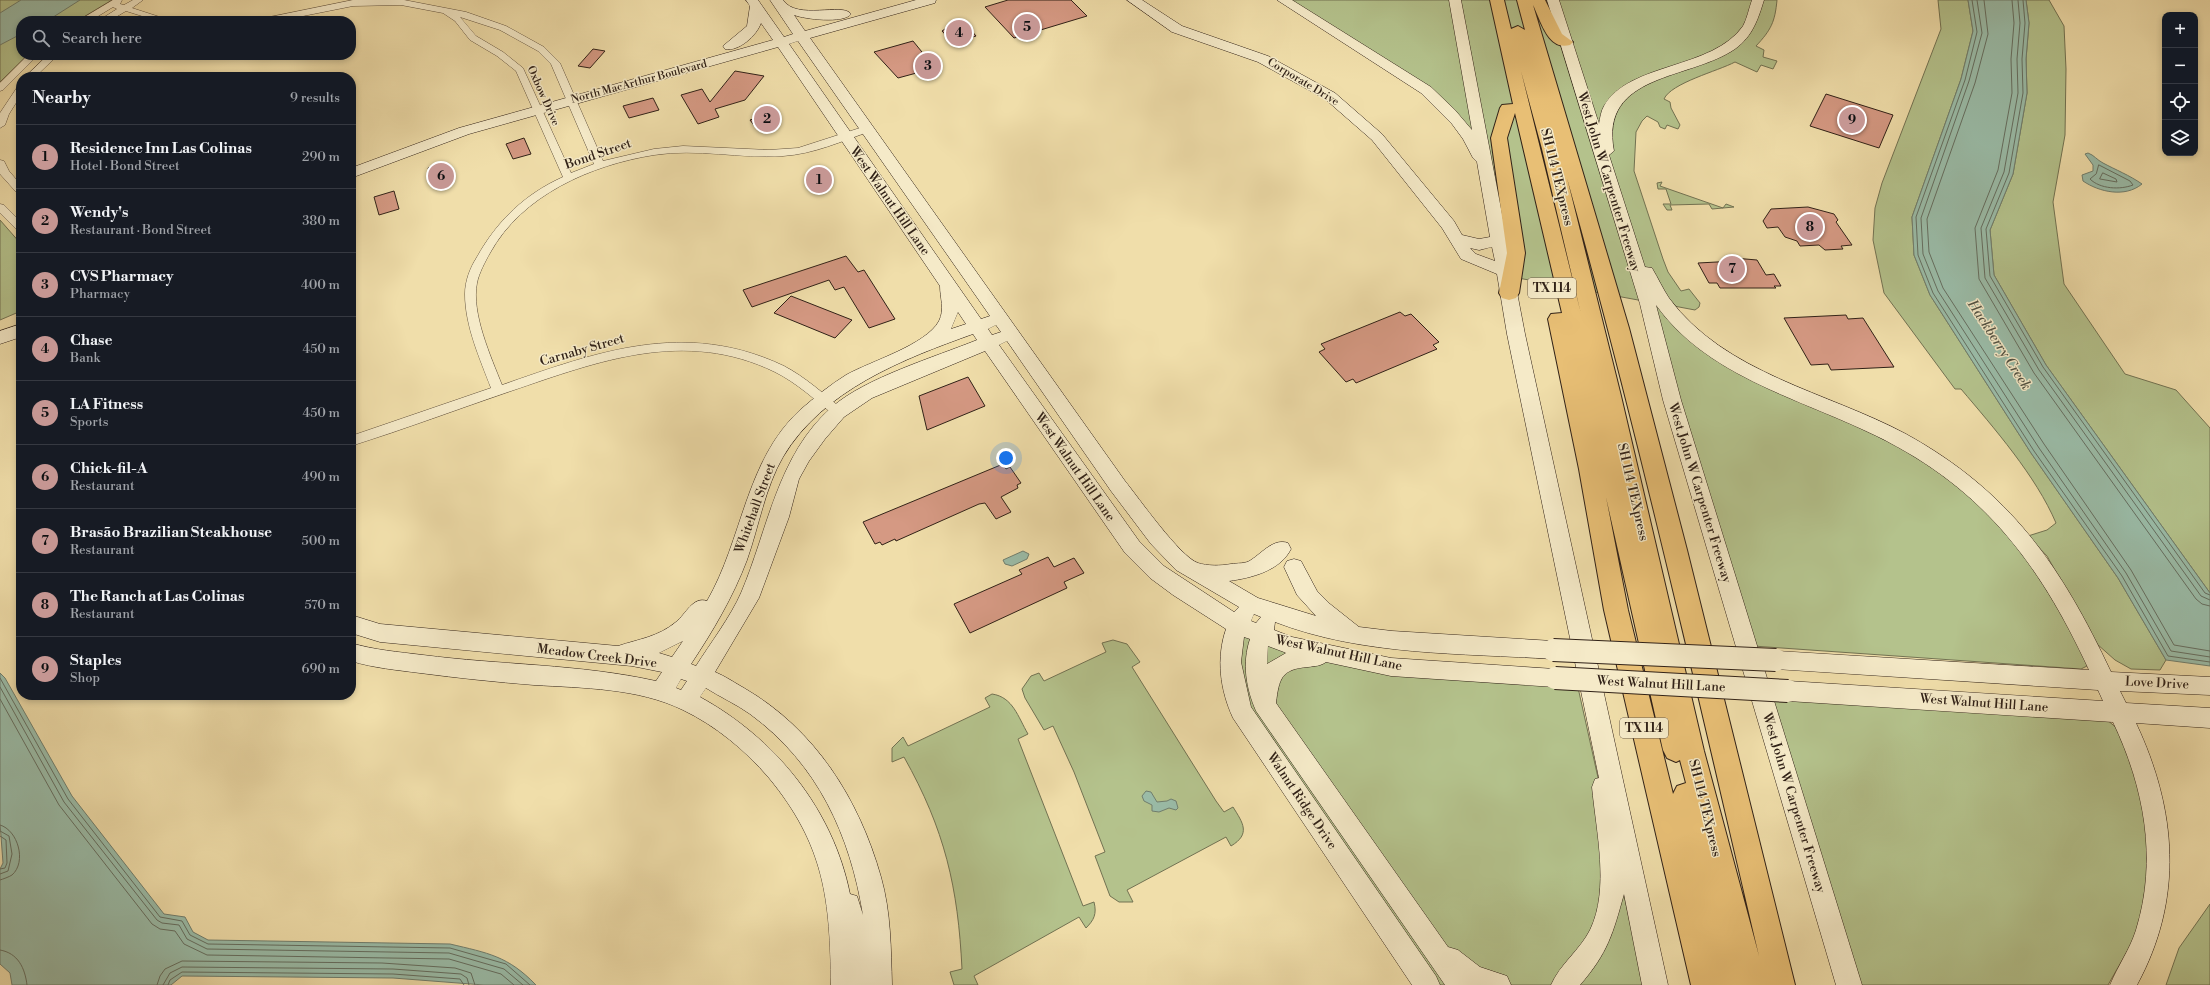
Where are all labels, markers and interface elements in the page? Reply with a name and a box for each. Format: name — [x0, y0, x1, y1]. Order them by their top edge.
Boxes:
pin: 5 — [1014, 12, 1040, 42]
map controls — [2162, 12, 2198, 156]
button: + — [2162, 12, 2198, 48]
search box — [16, 16, 356, 60]
pin: 4 — [946, 18, 972, 48]
icon: search — [30, 27, 52, 49]
text: Search here — [62, 29, 142, 48]
button: − — [2162, 48, 2198, 84]
pin: 3 — [915, 51, 941, 81]
street label: Corporate Drive — [1265, 55, 1342, 109]
street label: North MacArthur Boulevard — [569, 57, 709, 107]
street label: Oxbow Drive — [524, 64, 563, 129]
button: locate — [2162, 84, 2198, 120]
text: Nearby — [32, 87, 91, 109]
street label: West John W Carpenter Freeway — [1574, 89, 1644, 275]
text: 9 results — [290, 90, 340, 106]
pin: 2 — [754, 104, 780, 134]
pin: 9 — [1839, 105, 1865, 135]
button: layers — [2162, 120, 2198, 156]
street label: SH 114 TEXpress — [1537, 127, 1577, 228]
street label: Bond Street — [562, 135, 634, 173]
text: Residence Inn Las Colinas — [70, 139, 252, 158]
street label: West Walnut Hill Lane — [846, 143, 934, 259]
text: 1 — [42, 149, 48, 165]
text: 290 m — [302, 149, 340, 165]
text: Hotel · Bond Street — [70, 158, 180, 174]
pin: 6 — [428, 161, 454, 191]
pin: 1 — [806, 165, 832, 195]
text: Wendy's — [70, 203, 128, 222]
pin: 8 — [1797, 212, 1823, 242]
text: 2 — [41, 213, 49, 229]
text: 380 m — [302, 213, 340, 229]
text: Restaurant · Bond Street — [70, 222, 212, 238]
pin: 7 — [1719, 254, 1745, 284]
text: CVS Pharmacy — [70, 267, 174, 286]
text: 3 — [41, 277, 49, 293]
text: 400 m — [301, 277, 340, 293]
road number: TX 114 — [1528, 278, 1576, 298]
text: Pharmacy — [70, 286, 130, 302]
water label: Hackberry Creek — [1963, 296, 2035, 394]
street label: Carnaby Street — [538, 330, 627, 370]
text: Chase — [70, 331, 113, 350]
text: 4 — [41, 341, 49, 357]
text: 450 m — [302, 341, 340, 357]
text: Bank — [70, 350, 100, 366]
text: LA Fitness — [70, 395, 143, 414]
street label: West John W Carpenter Freeway — [1665, 400, 1735, 586]
text: 5 — [41, 405, 49, 421]
text: 450 m — [302, 405, 340, 421]
street label: West Walnut Hill Lane — [1031, 409, 1119, 525]
text: Sports — [70, 414, 109, 430]
street label: SH 114 TEXpress — [1614, 441, 1652, 543]
your location — [996, 448, 1016, 468]
text: Chick-fil-A — [70, 459, 148, 478]
street label: Whitehall Street — [731, 460, 779, 556]
text: 6 — [41, 469, 49, 485]
text: 490 m — [302, 469, 340, 485]
text: Restaurant — [70, 478, 135, 494]
text: Brasão Brazilian Steakhouse — [70, 523, 272, 542]
text: 7 — [41, 533, 49, 549]
text: 500 m — [302, 533, 340, 549]
text: Restaurant — [70, 542, 135, 558]
text: The Ranch at Las Colinas — [70, 587, 244, 606]
text: 8 — [41, 597, 49, 613]
text: 570 m — [304, 597, 340, 613]
text: Restaurant — [70, 606, 135, 622]
street label: West Walnut Hill Lane — [1273, 632, 1404, 674]
street label: Meadow Creek Drive — [536, 641, 658, 671]
text: Staples — [70, 651, 122, 670]
text: 9 — [41, 661, 49, 677]
text: 690 m — [302, 661, 340, 677]
text: Shop — [70, 670, 100, 686]
street label: West Walnut Hill Lane — [1595, 673, 1726, 695]
street label: Love Drive — [2124, 673, 2190, 693]
street label: West Walnut Hill Lane — [1918, 690, 2049, 716]
street label: West John W Carpenter Freeway — [1759, 710, 1829, 896]
road number: TX 114 — [1620, 718, 1668, 738]
street label: Walnut Ridge Drive — [1263, 749, 1341, 853]
street label: SH 114 TEXpress — [1685, 758, 1725, 859]

